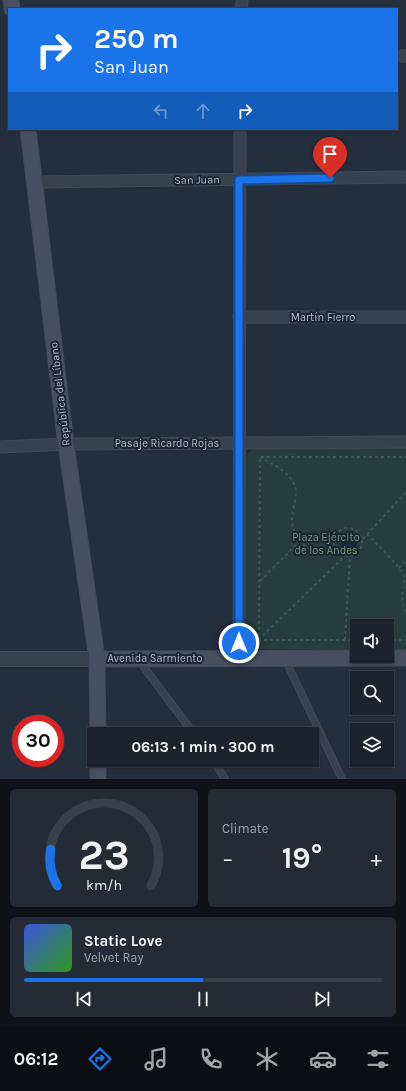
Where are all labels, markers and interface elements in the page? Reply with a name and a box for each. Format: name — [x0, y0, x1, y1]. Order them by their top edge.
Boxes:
text: 250 m — [94, 22, 179, 55]
icon: right — [28, 24, 80, 76]
text: San Juan — [94, 56, 169, 78]
icon: left — [150, 100, 172, 122]
icon: ahead — [192, 100, 214, 122]
icon: right — [234, 100, 256, 122]
pin — [313, 137, 347, 178]
icon: arrive — [319, 143, 341, 165]
street label: San Juan — [174, 173, 220, 187]
street label: Martín Fierro — [291, 311, 355, 324]
street label: República del Líbano — [47, 341, 73, 447]
street label: Pasaje Ricardo Rojas — [115, 437, 220, 450]
park label: Plaza Ejército de los Andes — [292, 531, 360, 557]
map controls — [350, 619, 394, 767]
button: sound — [350, 619, 394, 663]
position arrow — [218, 622, 260, 664]
street label: Avenida Sarmiento — [107, 652, 203, 665]
button: search — [350, 671, 394, 715]
speed limit sign: 30 — [12, 715, 64, 767]
button: layers — [350, 723, 394, 767]
text: 06:13 · 1 min · 300 m — [132, 738, 274, 756]
text: Climate — [222, 821, 268, 836]
text: 23 — [78, 831, 130, 879]
text: 19° — [282, 840, 322, 876]
text: − — [222, 846, 234, 872]
text: + — [370, 846, 382, 872]
text: km/h — [86, 877, 122, 894]
text: Static Love — [84, 932, 162, 950]
text: Velvet Ray — [84, 950, 144, 965]
icon: previous — [73, 988, 95, 1010]
icon: pause — [192, 988, 214, 1010]
icon: next — [311, 988, 333, 1010]
icon: directions — [86, 1045, 114, 1073]
icon: music — [142, 1045, 170, 1073]
icon: phone — [197, 1045, 225, 1073]
icon: climate — [253, 1045, 281, 1073]
icon: car — [309, 1045, 337, 1073]
icon: filters — [364, 1045, 392, 1073]
text: 06:12 — [14, 1048, 58, 1070]

